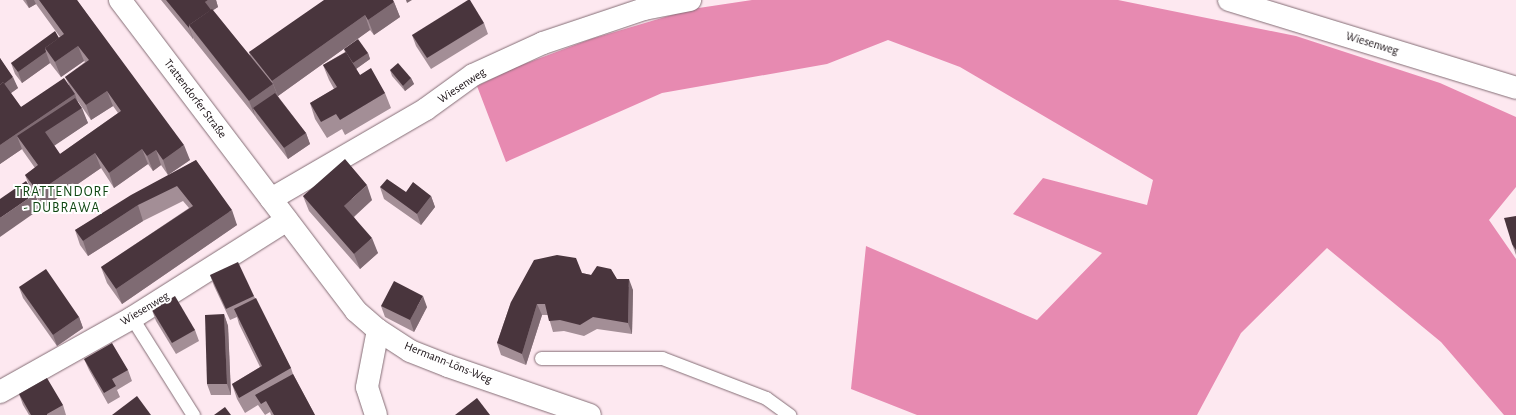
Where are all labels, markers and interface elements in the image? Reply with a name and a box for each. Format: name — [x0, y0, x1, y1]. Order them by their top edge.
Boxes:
street label: Wiesenweg — [1344, 29, 1400, 59]
street label: Trattendorfer Straße — [161, 57, 229, 141]
street label: Wiesenweg — [435, 65, 489, 107]
district label: TRATTENDORF - DUBRAWA — [15, 184, 109, 216]
street label: Wiesenweg — [118, 289, 172, 329]
street label: Hermann-Löns-Weg — [402, 339, 494, 387]

